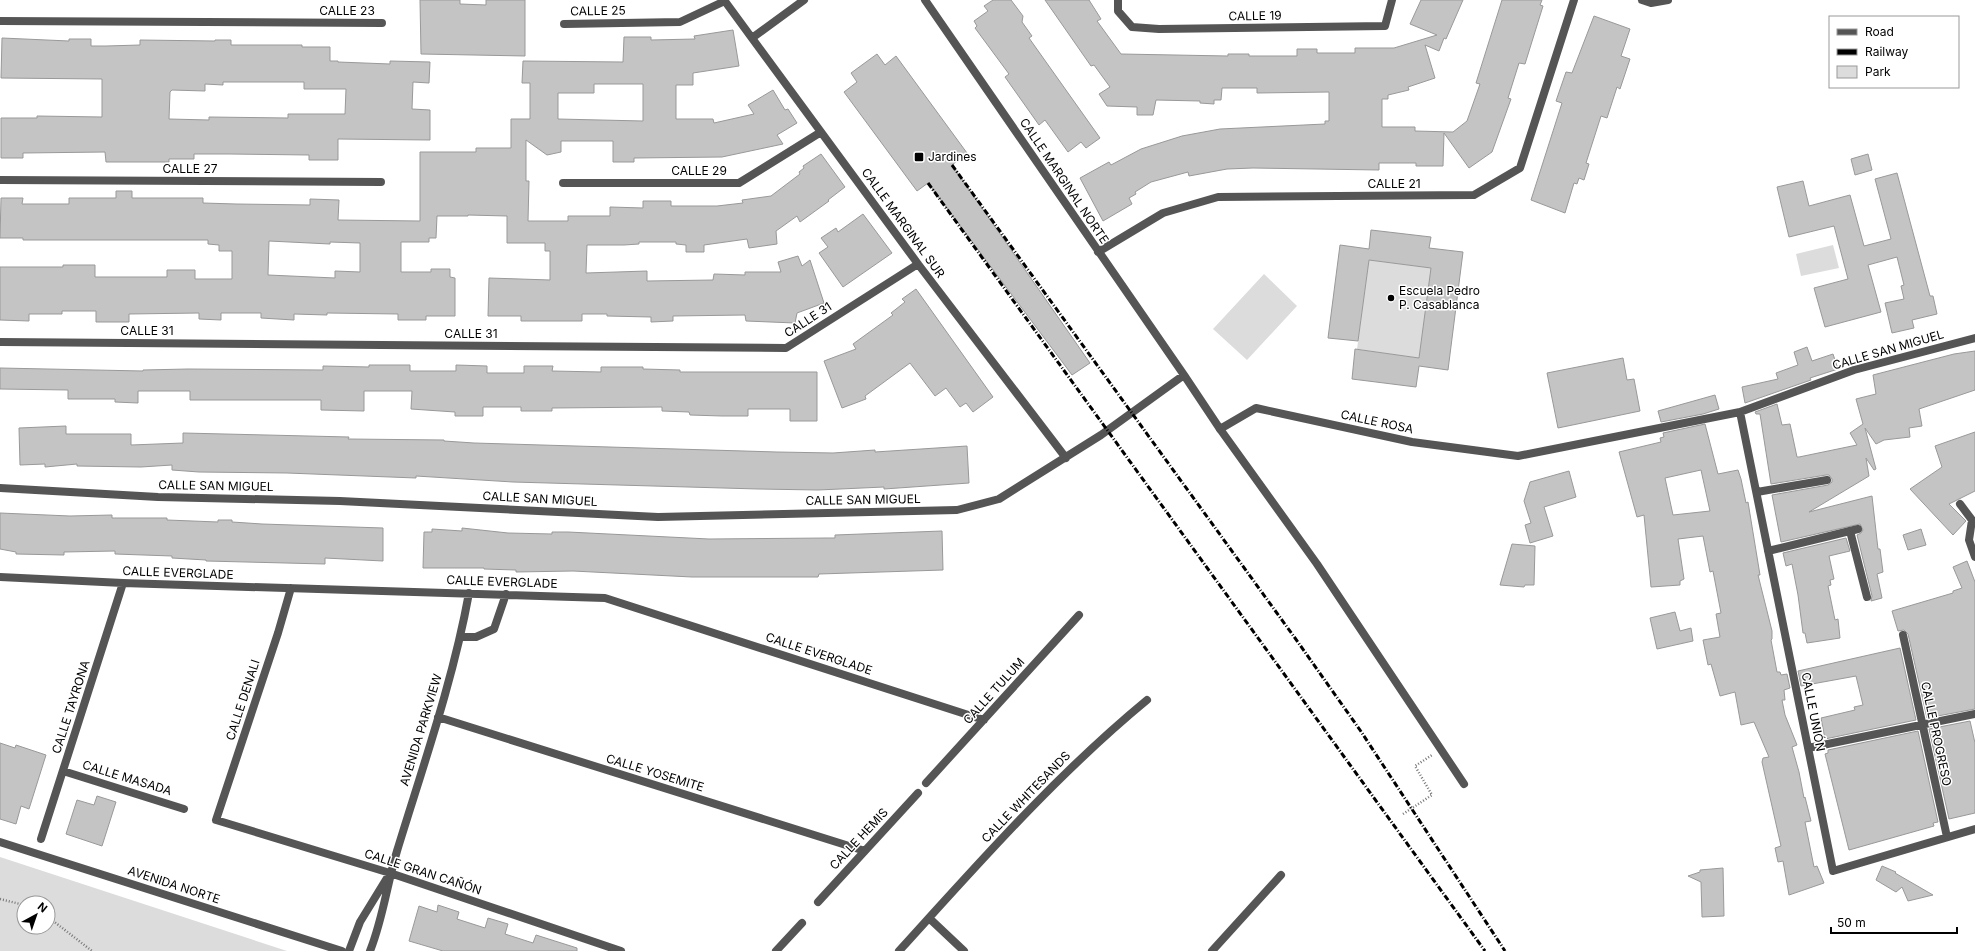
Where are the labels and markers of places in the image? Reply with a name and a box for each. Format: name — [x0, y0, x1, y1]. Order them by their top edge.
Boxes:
place label: Jardines — [928, 149, 977, 164]
marker: Jardines — [913, 151, 925, 163]
place label: Escuela Pedro P. Casablanca — [1399, 283, 1480, 312]
marker: Escuela Pedro P. Casablanca — [1386, 293, 1396, 303]

